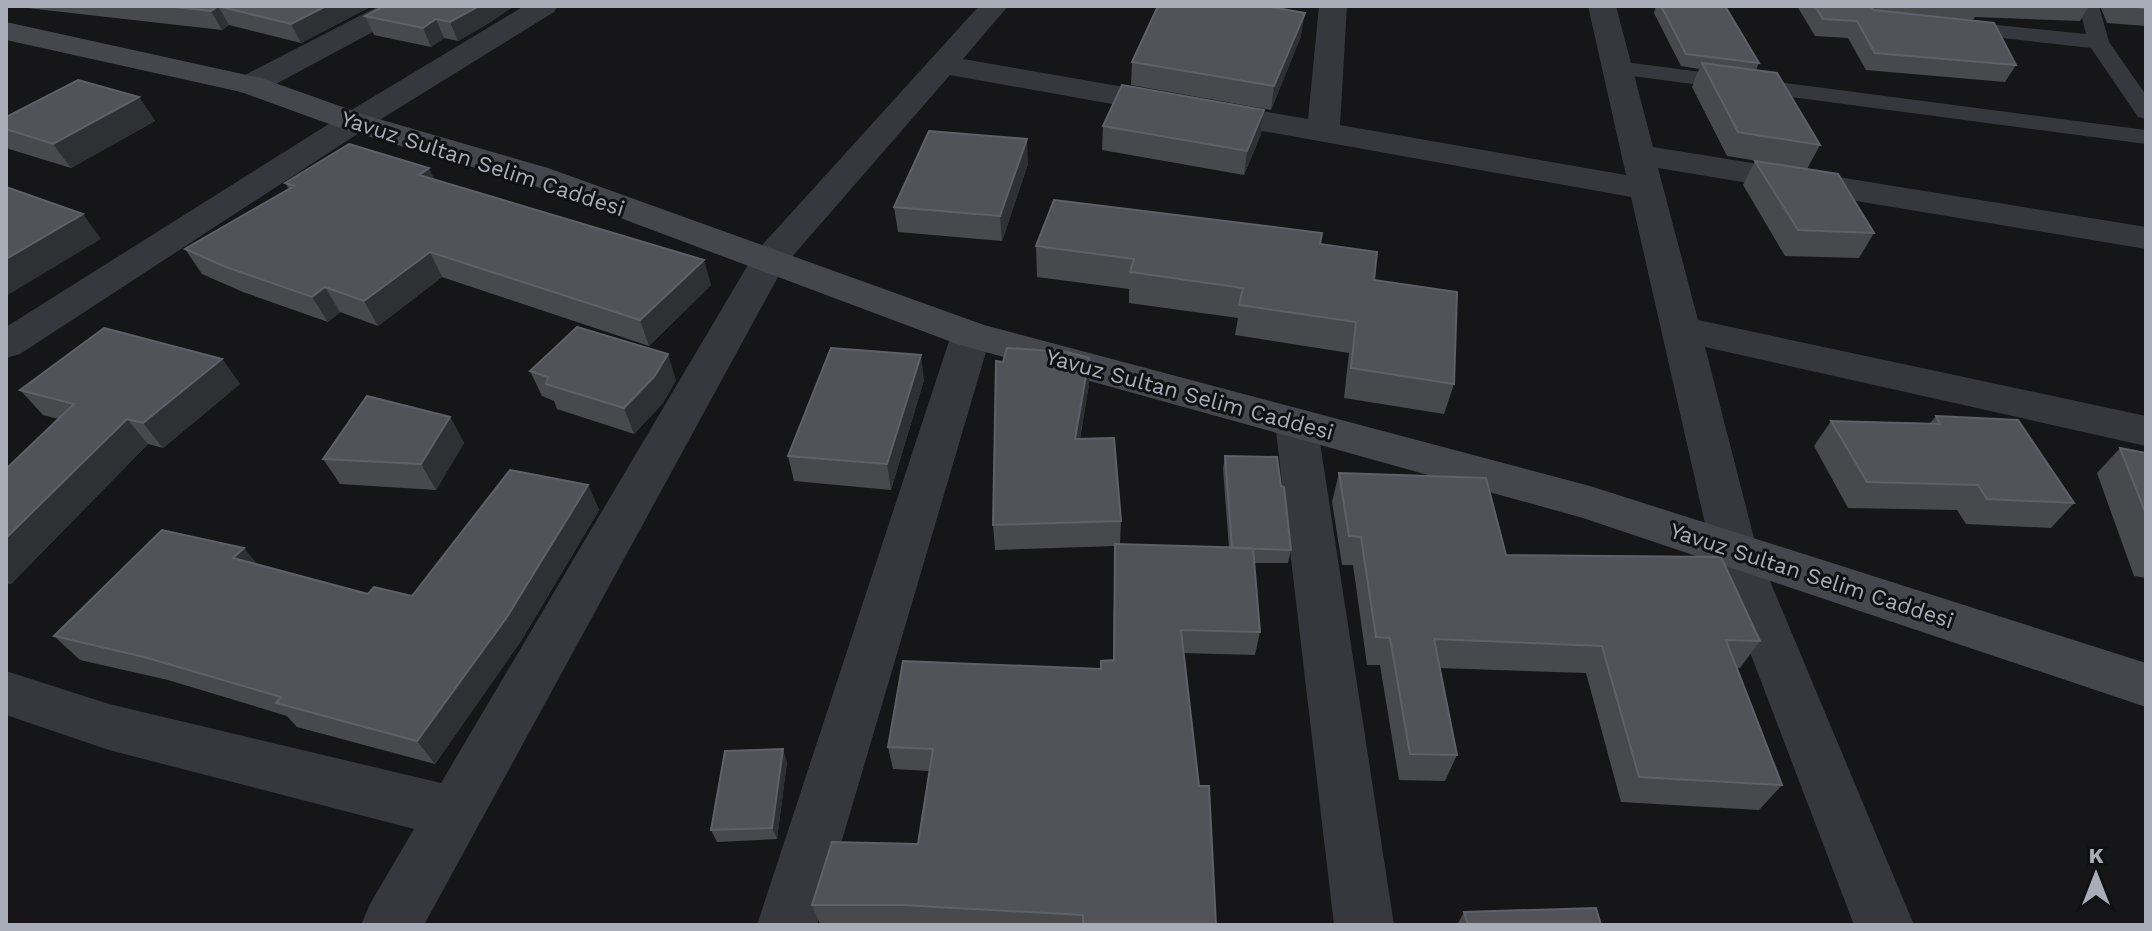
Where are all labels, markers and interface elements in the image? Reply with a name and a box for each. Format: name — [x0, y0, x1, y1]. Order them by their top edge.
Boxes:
street label: Yavuz Sultan Selim Caddesi — [338, 106, 628, 221]
street label: Yavuz Sultan Selim Caddesi — [1043, 344, 1336, 445]
street label: Yavuz Sultan Selim Caddesi — [1667, 518, 1957, 633]
north arrow — [2056, 835, 2136, 915]
text: K — [2088, 843, 2104, 868]

